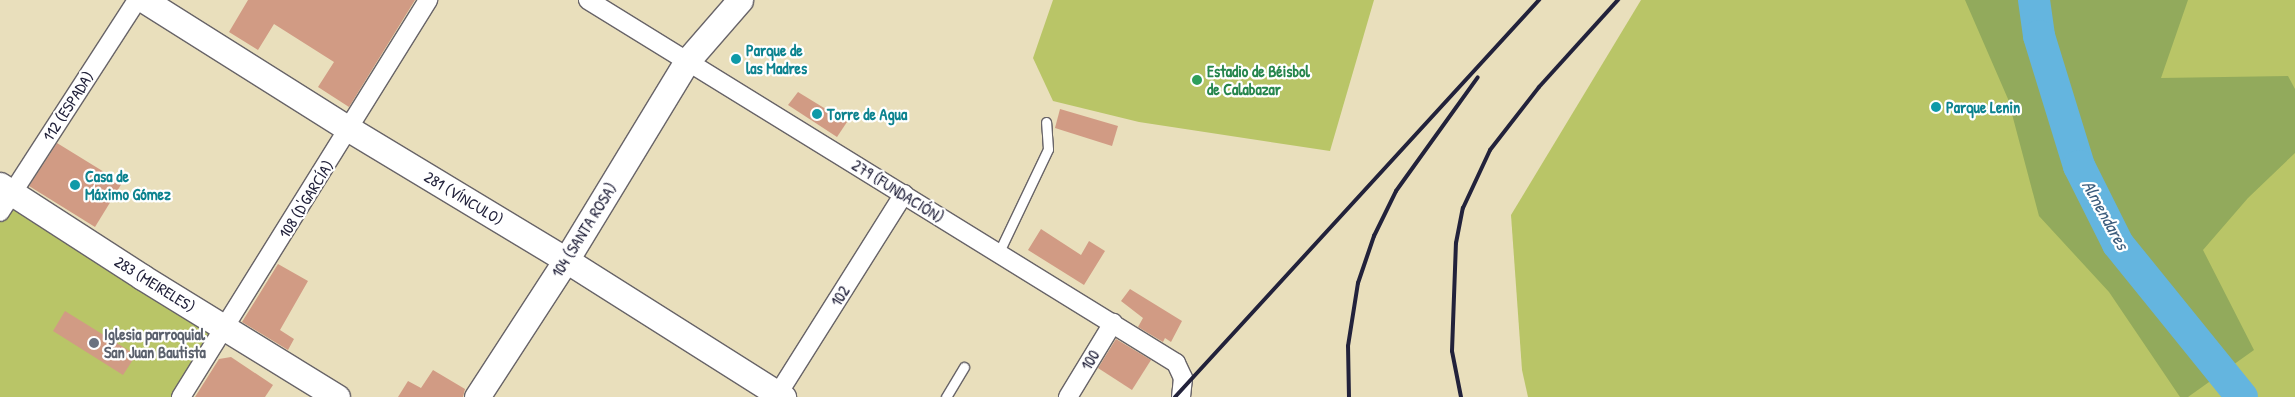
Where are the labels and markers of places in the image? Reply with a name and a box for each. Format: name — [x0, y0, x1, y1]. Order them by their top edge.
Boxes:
place label: Parque de las Madres — [746, 40, 807, 78]
marker: Parque de las Madres — [730, 53, 742, 65]
place label: Estadio de Béisbol de Calabazar — [1207, 61, 1310, 99]
marker: Estadio de Béisbol de Calabazar — [1191, 74, 1203, 86]
place label: Parque Lenin — [1946, 97, 2020, 117]
marker: Parque Lenin — [1930, 101, 1942, 113]
place label: Torre de Agua — [827, 104, 907, 124]
marker: Torre de Agua — [811, 108, 823, 120]
place label: Casa de Máximo Gómez — [85, 166, 171, 204]
marker: Casa de Máximo Gómez — [69, 179, 81, 191]
place label: Iglesia parroquial San Juan Bautista — [104, 324, 206, 362]
marker: Iglesia parroquial San Juan Bautista — [88, 337, 100, 349]

